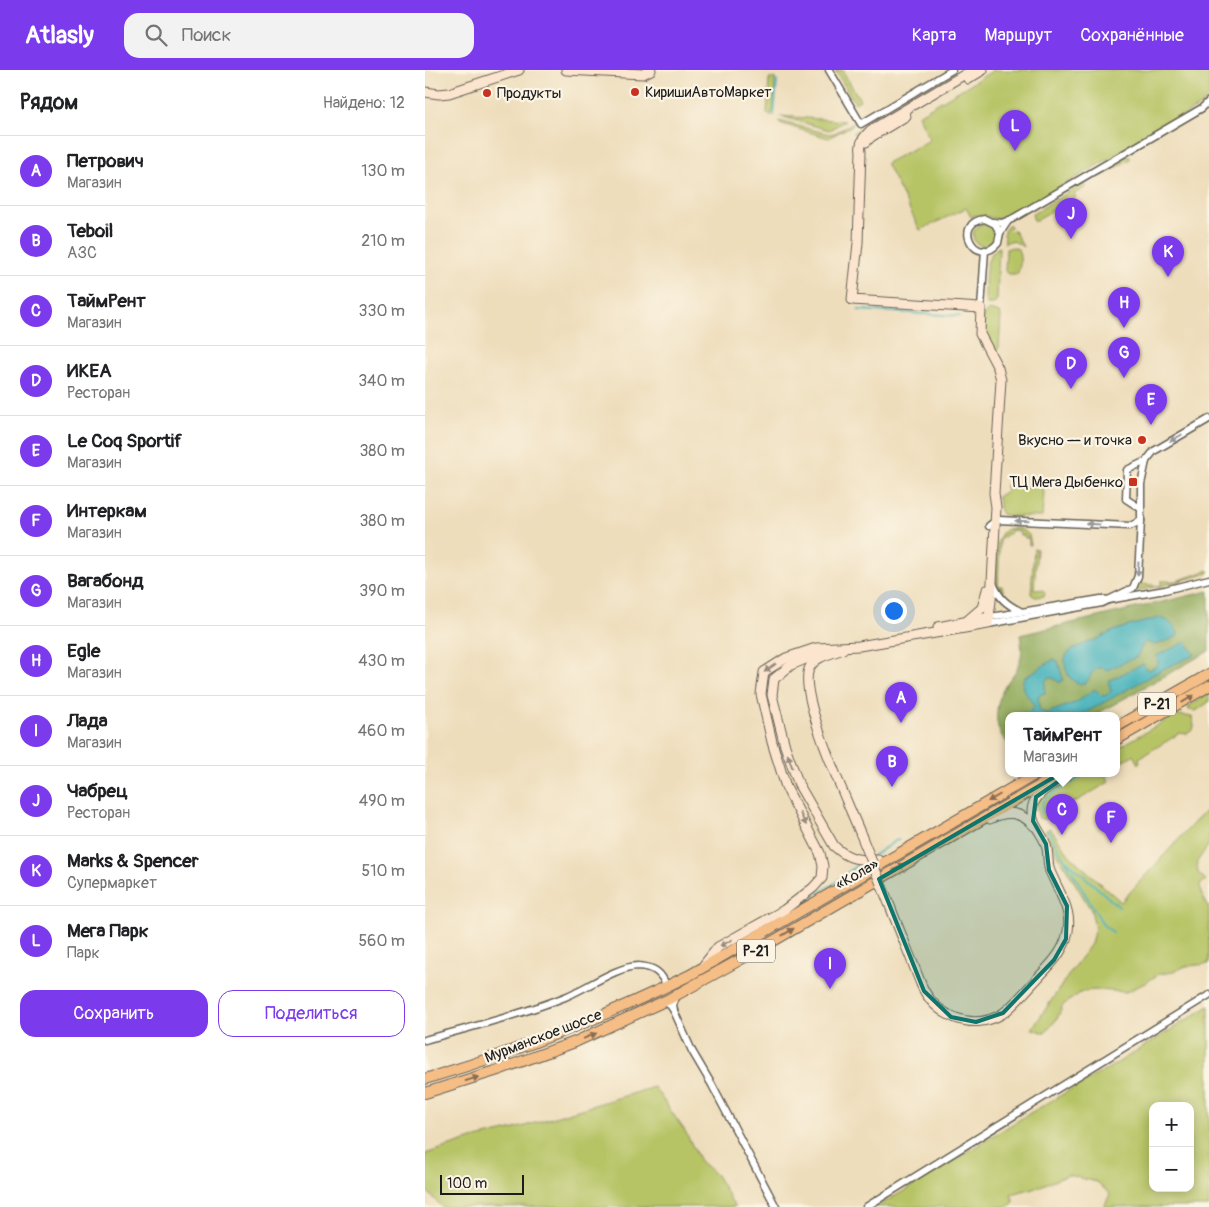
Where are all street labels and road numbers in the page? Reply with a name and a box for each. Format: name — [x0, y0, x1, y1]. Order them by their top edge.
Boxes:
road number: Р-21 — [1138, 692, 1176, 716]
street label: «Кола» — [832, 854, 883, 894]
road number: Р-21 — [737, 939, 775, 962]
street label: Мурманское шоссе — [482, 1005, 605, 1068]

